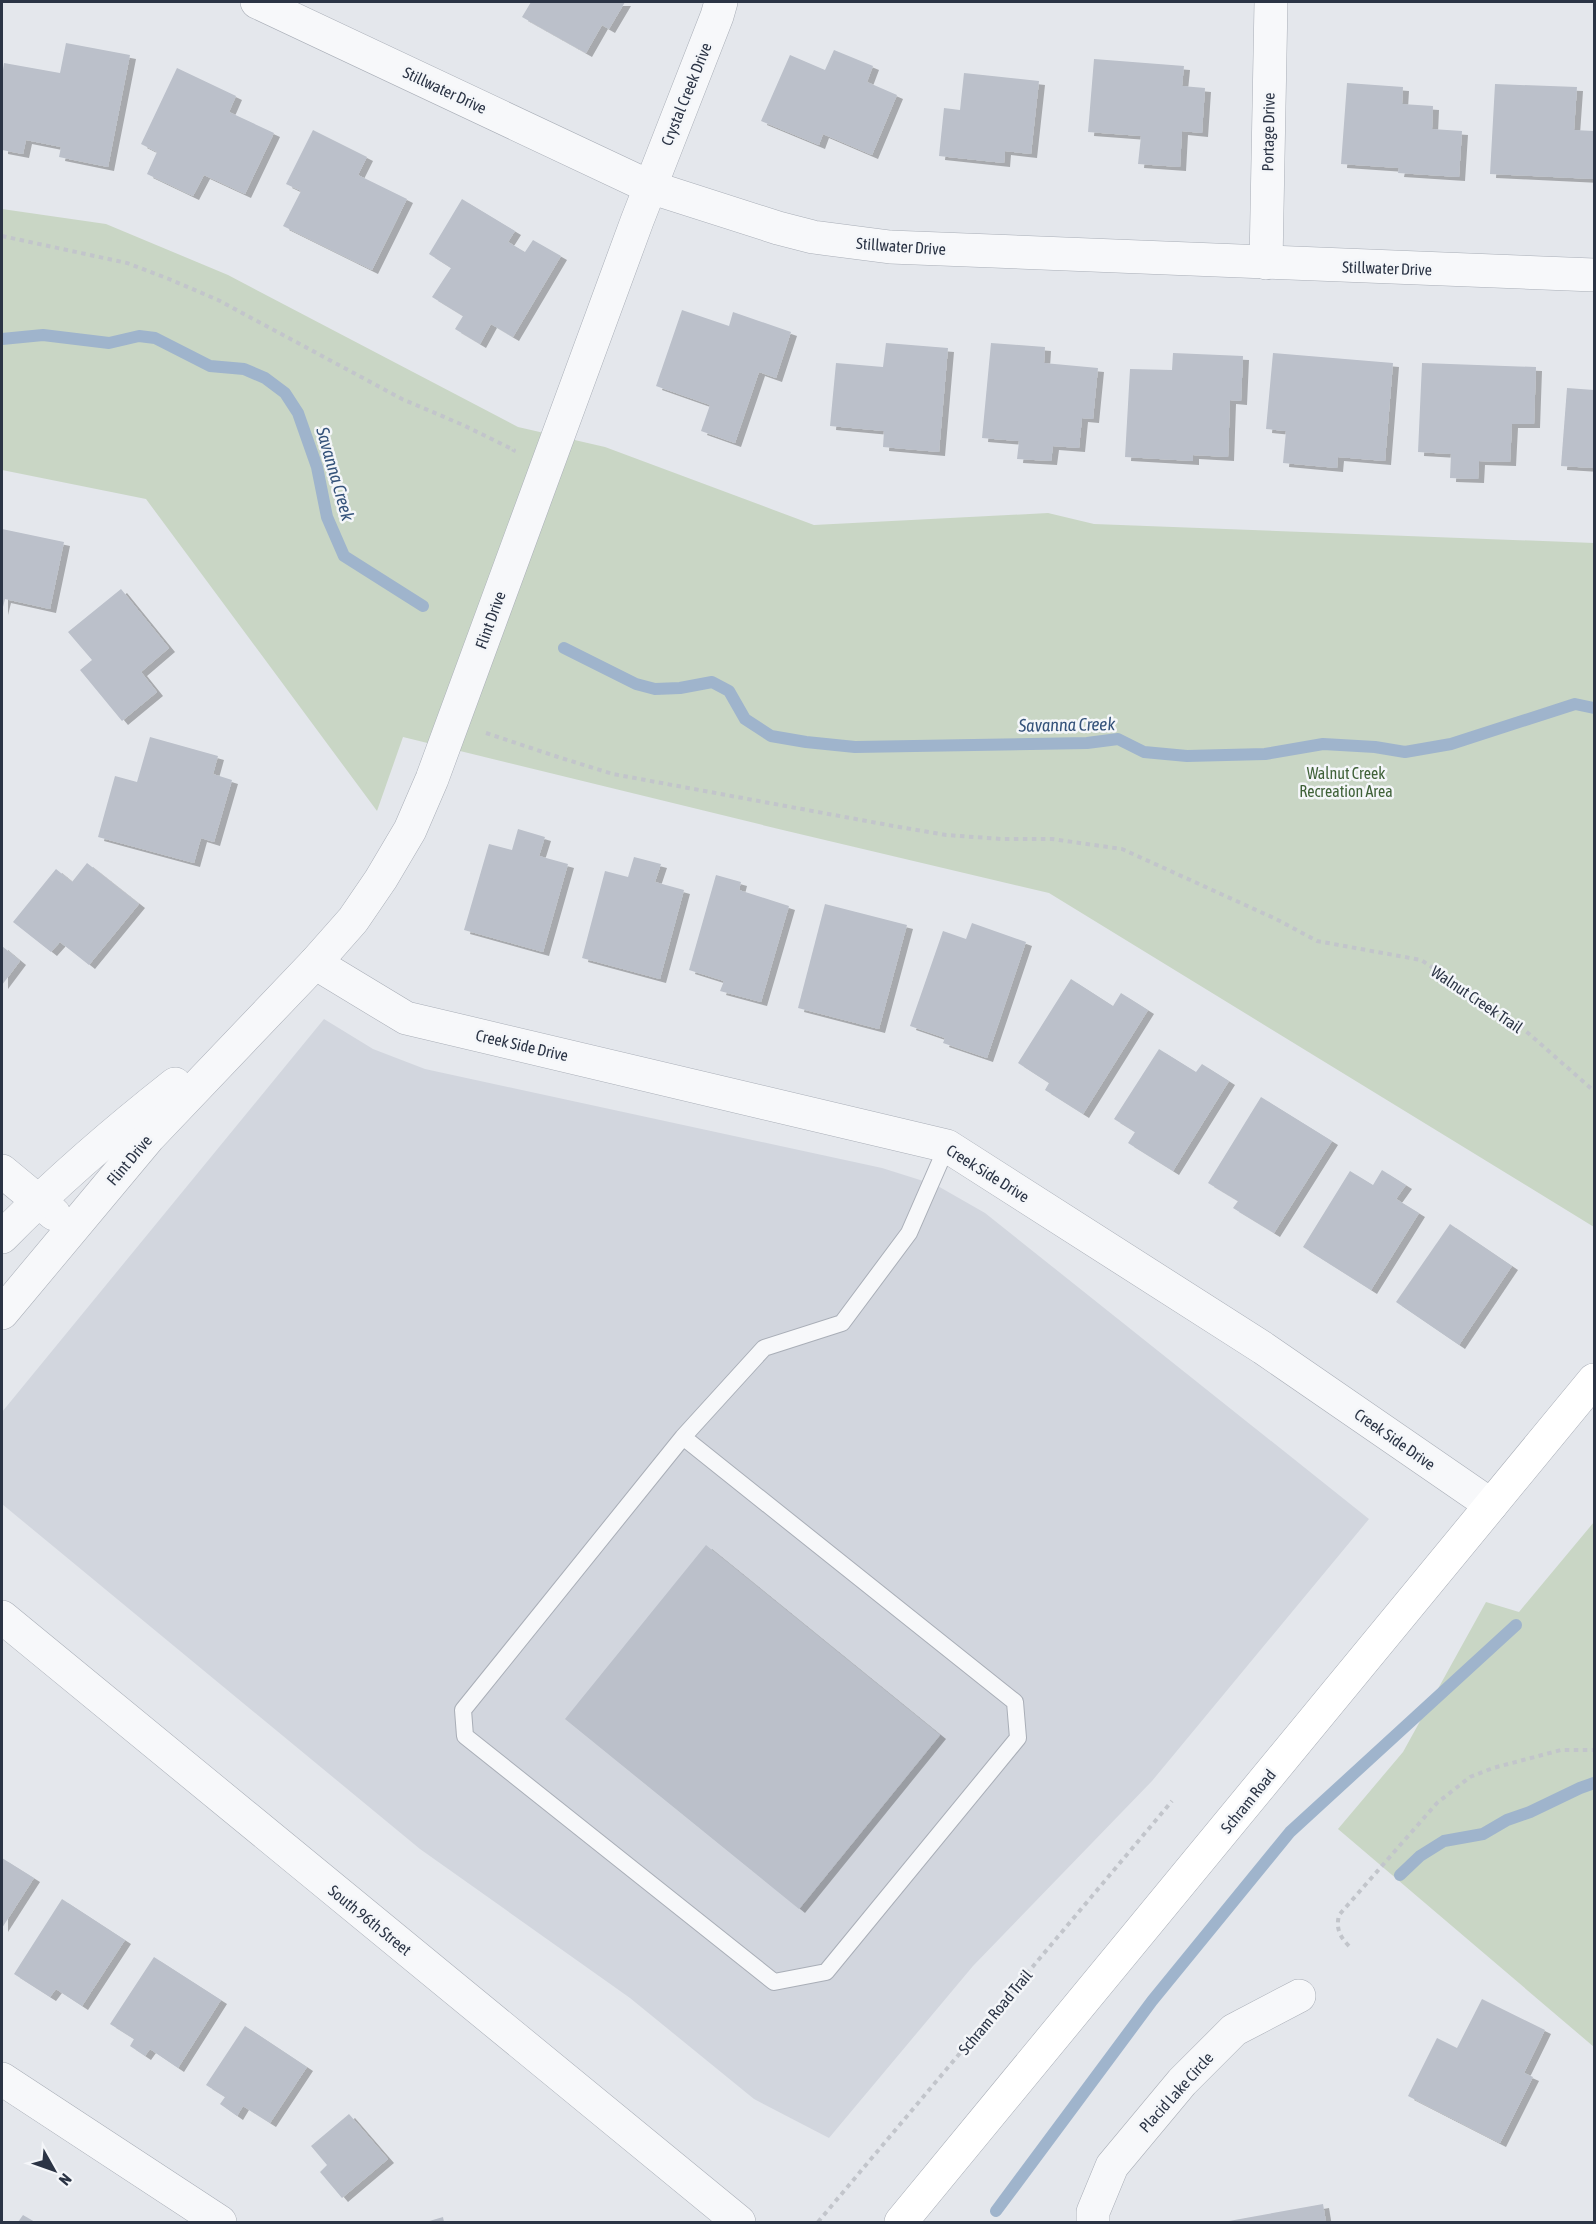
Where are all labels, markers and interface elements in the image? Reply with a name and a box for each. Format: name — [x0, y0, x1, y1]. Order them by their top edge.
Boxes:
street label: Crystal Creek Drive — [657, 40, 716, 148]
street label: Stillwater Drive — [400, 63, 490, 117]
street label: Portage Drive — [1258, 92, 1279, 172]
street label: Stillwater Drive — [856, 234, 946, 258]
street label: Stillwater Drive — [1342, 257, 1432, 279]
water label: Savanna Creek — [312, 424, 359, 524]
street label: Flint Drive — [471, 589, 509, 651]
water label: Savanna Creek — [1018, 713, 1117, 736]
park label: Walnut Creek Recreation Area — [1299, 764, 1393, 800]
street label: Walnut Creek Trail — [1428, 962, 1527, 1037]
street label: Creek Side Drive — [474, 1026, 570, 1064]
street label: Flint Drive — [103, 1131, 155, 1189]
street label: Creek Side Drive — [943, 1140, 1033, 1206]
street label: Creek Side Drive — [1351, 1405, 1439, 1473]
street label: Schram Road — [1217, 1766, 1279, 1836]
street label: South 96th Street — [325, 1881, 415, 1959]
street label: Schram Road Trail — [955, 1966, 1036, 2058]
street label: Placid Lake Circle — [1135, 2048, 1217, 2136]
north arrow — [24, 2140, 84, 2200]
text: N — [56, 2170, 75, 2189]

